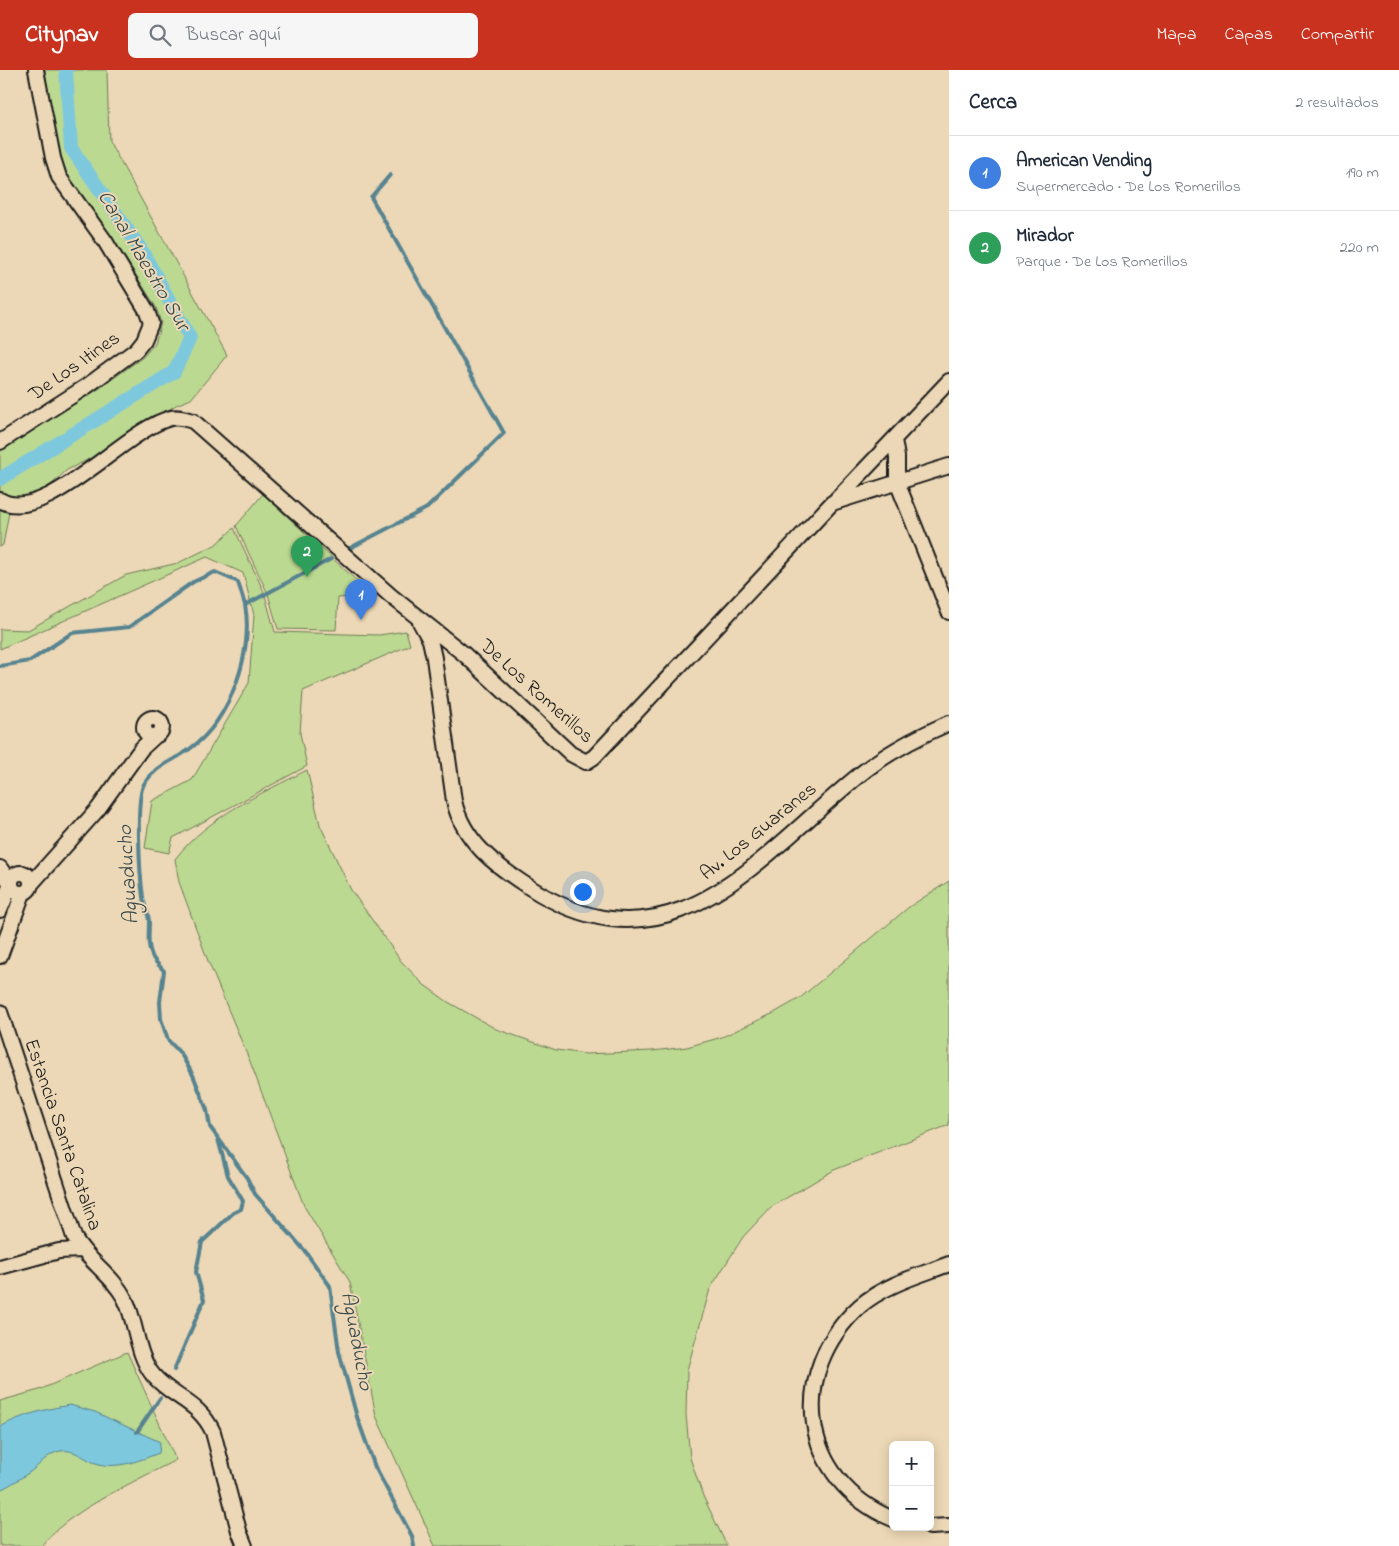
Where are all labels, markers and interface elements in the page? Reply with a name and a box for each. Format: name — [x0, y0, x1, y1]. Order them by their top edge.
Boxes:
search box — [128, 13, 478, 58]
text: Citynav — [25, 18, 98, 53]
icon: search — [146, 21, 174, 49]
text: Buscar aquí — [186, 22, 281, 49]
text: Mapa — [1156, 22, 1197, 48]
text: Capas — [1225, 22, 1273, 48]
text: Compartir — [1301, 22, 1374, 48]
text: Cerca — [969, 88, 1017, 118]
text: 2 resultados — [1296, 91, 1379, 115]
text: American Vending — [1016, 148, 1152, 175]
text: 1 — [982, 161, 988, 185]
text: 190 m — [1346, 161, 1379, 185]
text: Supermercado · De Los Romerillos — [1016, 175, 1241, 199]
water label: Canal Maestro Sur — [89, 185, 198, 339]
text: Mirador — [1016, 223, 1074, 250]
text: 2 — [981, 236, 989, 260]
text: 220 m — [1340, 236, 1379, 260]
text: Parque · De Los Romerillos — [1016, 250, 1188, 274]
street label: De Los Itines — [23, 325, 127, 410]
pin: 2 — [291, 536, 323, 577]
pin: 1 — [345, 579, 377, 620]
street label: De Los Romerillos — [472, 632, 599, 751]
street label: Av. Los Guaranes — [694, 776, 824, 888]
water label: Aguaducho — [110, 823, 148, 926]
your location — [570, 879, 596, 905]
street label: Estancia Santa Catalina — [16, 1035, 108, 1235]
water label: Aguaducho — [331, 1289, 380, 1394]
map controls — [889, 1441, 934, 1531]
button: + — [889, 1441, 934, 1486]
button: − — [889, 1486, 934, 1531]

